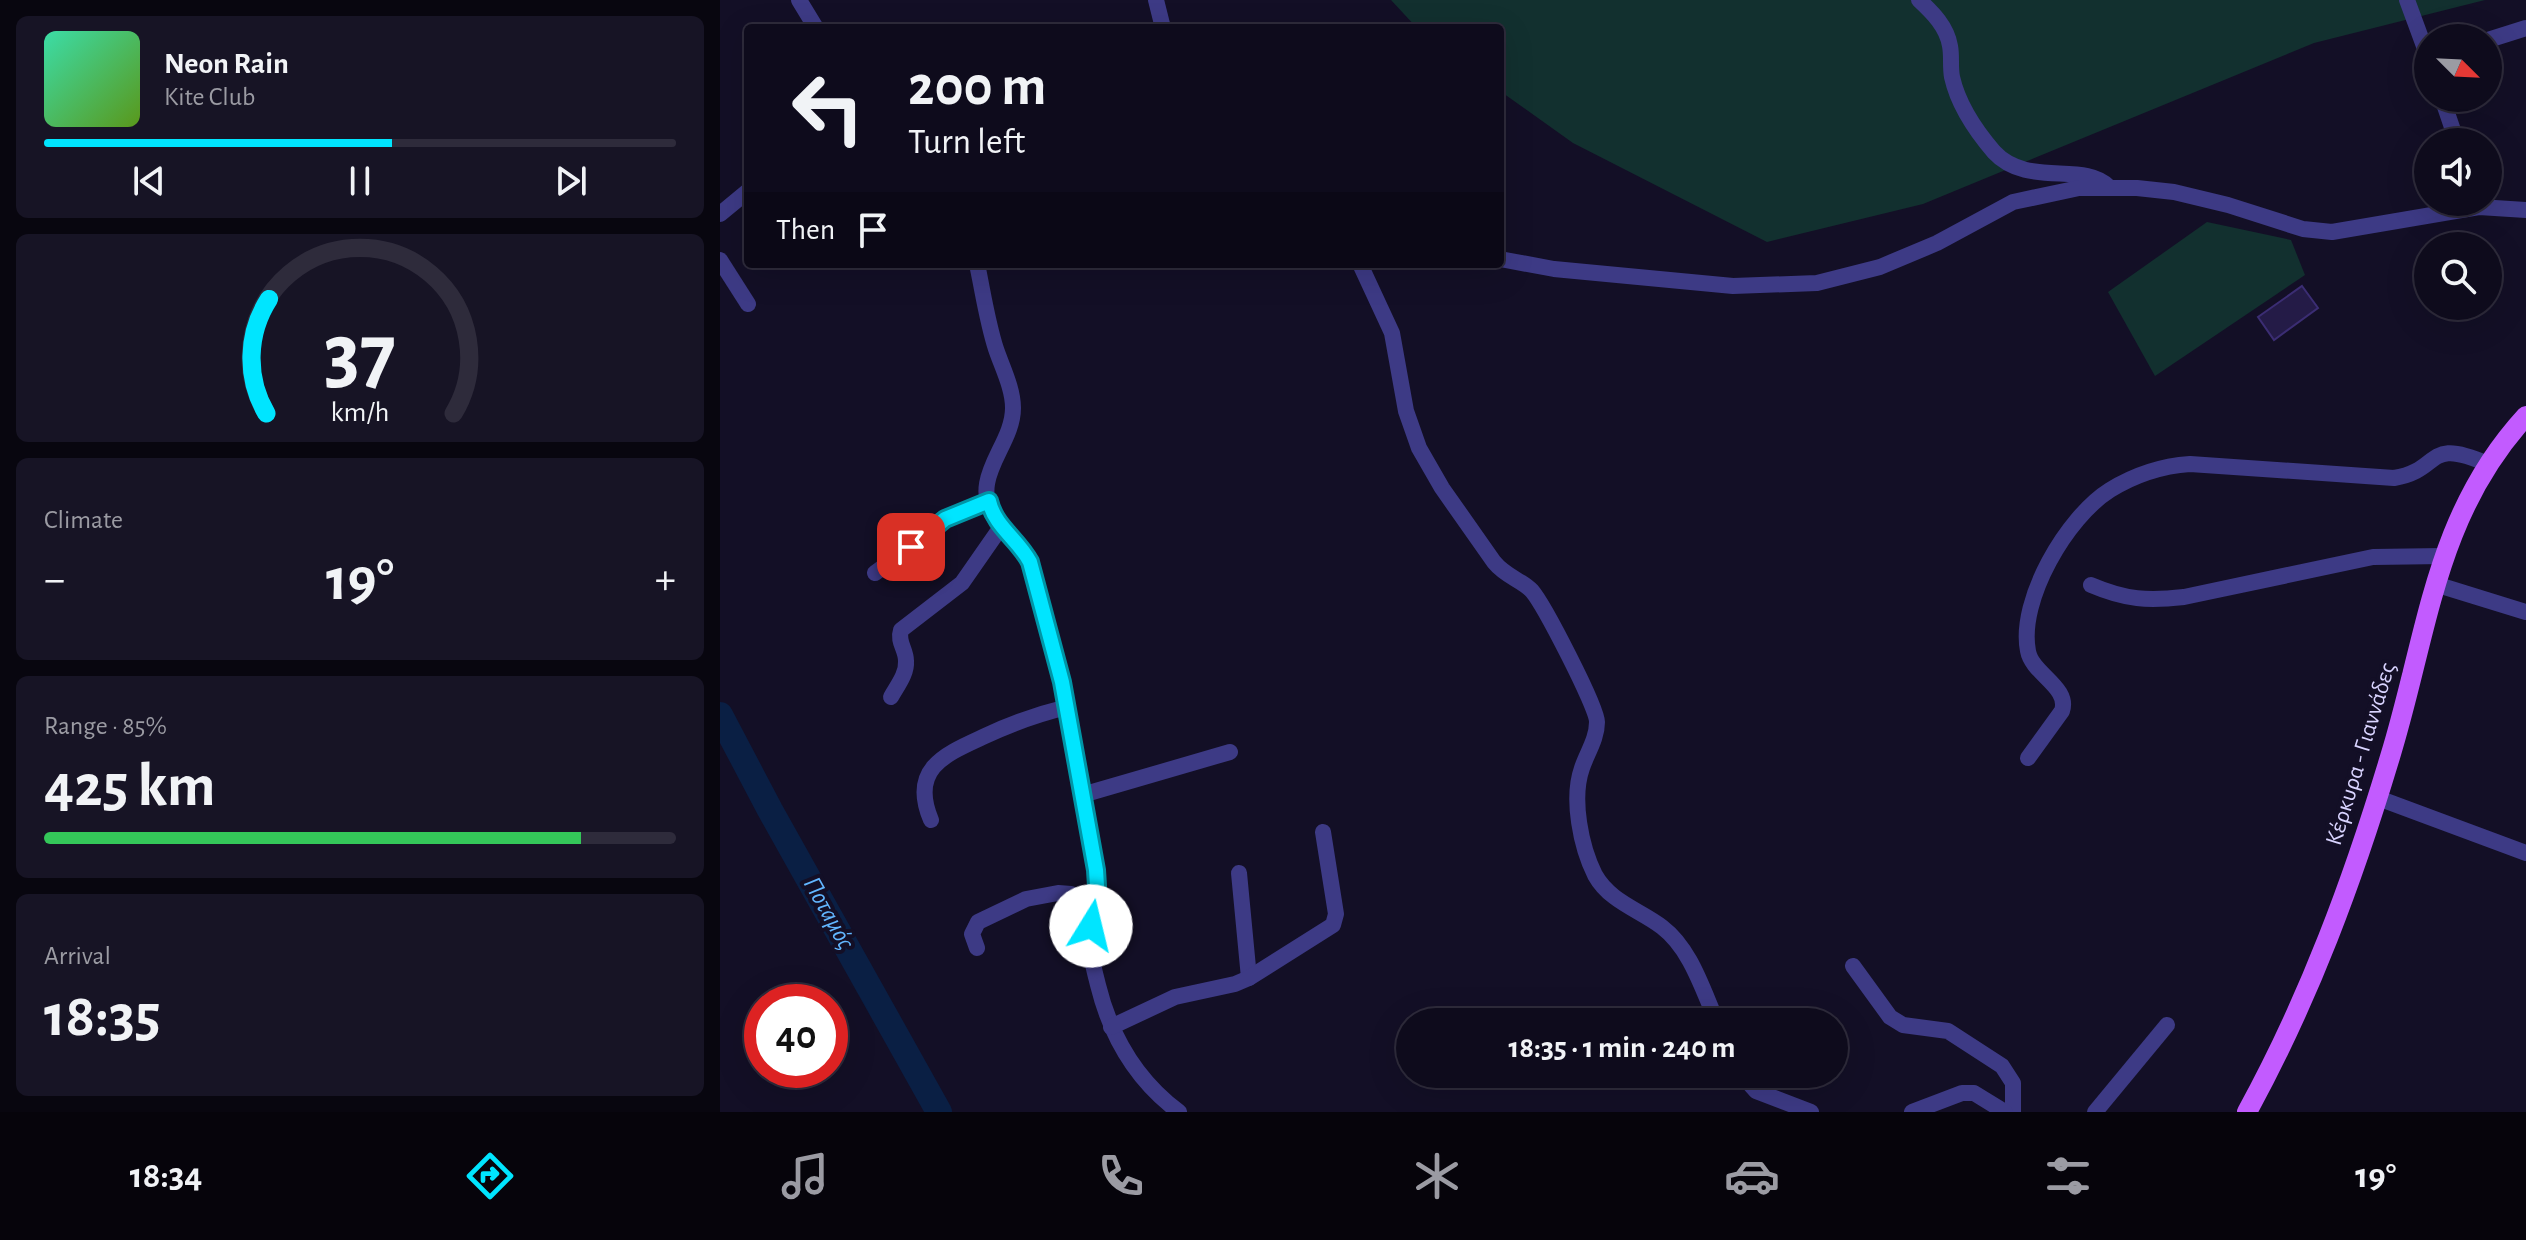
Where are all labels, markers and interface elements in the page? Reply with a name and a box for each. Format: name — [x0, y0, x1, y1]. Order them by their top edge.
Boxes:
north arrow — [2414, 24, 2502, 112]
map controls — [2414, 24, 2502, 320]
text: Neon Rain — [164, 49, 289, 79]
icon: left — [776, 56, 880, 160]
text: 200 m — [908, 59, 1046, 115]
text: Kite Club — [164, 84, 255, 110]
text: Turn left — [908, 124, 1025, 160]
button: sound — [2414, 128, 2502, 216]
icon: previous — [127, 159, 171, 203]
icon: pause — [338, 159, 382, 203]
icon: next — [549, 159, 593, 203]
icon: arrive — [851, 208, 895, 252]
text: Then — [776, 215, 835, 245]
button: search — [2414, 232, 2502, 320]
text: 37 — [324, 313, 396, 397]
text: km/h — [331, 398, 389, 427]
text: Climate — [44, 507, 123, 533]
pin — [877, 513, 945, 581]
icon: arrive — [889, 525, 933, 569]
text: 19° — [326, 551, 394, 611]
text: − — [44, 558, 65, 602]
text: + — [655, 558, 676, 602]
street label: Κέρκυρα - Γιαννάδες — [2322, 660, 2400, 848]
text: Range · 85% — [44, 713, 167, 739]
text: 425 km — [44, 757, 216, 817]
water label: Ποταμός — [799, 872, 859, 954]
position arrow — [1049, 884, 1133, 968]
text: Arrival — [44, 943, 111, 969]
speed limit sign: 40 — [744, 984, 848, 1088]
text: 18:35 — [44, 987, 161, 1047]
text: 18:35 · 1 min · 240 m — [1508, 1033, 1736, 1063]
icon: directions — [462, 1148, 518, 1204]
icon: music — [777, 1148, 833, 1204]
icon: phone — [1093, 1148, 1149, 1204]
icon: climate — [1409, 1148, 1465, 1204]
icon: car — [1724, 1148, 1780, 1204]
icon: filters — [2040, 1148, 2096, 1204]
text: 18:34 — [130, 1158, 202, 1194]
text: 19° — [2355, 1158, 2396, 1194]

